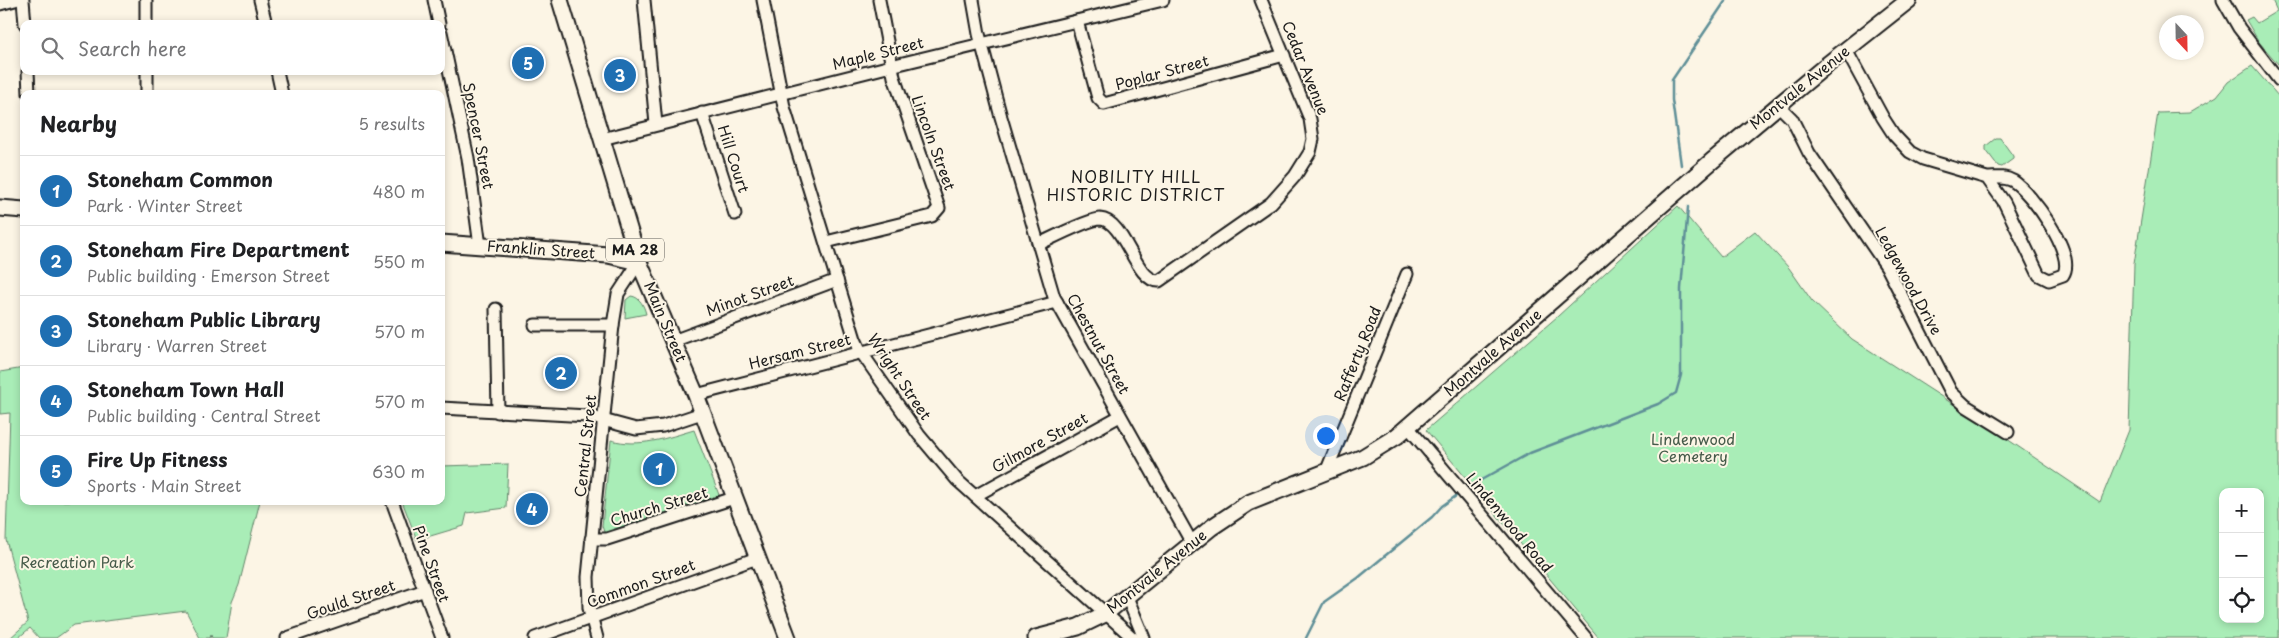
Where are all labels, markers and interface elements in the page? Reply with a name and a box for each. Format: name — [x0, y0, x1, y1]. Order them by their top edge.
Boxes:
north arrow — [2159, 15, 2204, 60]
street label: Cedar Avenue — [1277, 17, 1336, 118]
search box — [20, 20, 445, 75]
street label: Maple Street — [830, 30, 926, 75]
icon: search — [38, 34, 66, 62]
text: Search here — [78, 34, 187, 62]
street label: Montvale Avenue — [1744, 39, 1854, 134]
pin: 5 — [512, 44, 544, 82]
street label: Poplar Street — [1112, 48, 1211, 95]
pin: 3 — [604, 56, 636, 94]
street label: Spencer Street — [458, 80, 501, 191]
street label: Lincoln Street — [907, 92, 962, 193]
text: Nearby — [40, 107, 117, 139]
text: 5 results — [358, 111, 425, 135]
street label: Hill Court — [713, 122, 756, 195]
district label: NOBILITY HILL HISTORIC DISTRICT — [1047, 164, 1225, 206]
text: Stoneham Common — [87, 165, 273, 193]
text: 1 — [52, 179, 60, 203]
text: 480 m — [373, 179, 425, 203]
text: Park · Winter Street — [87, 193, 242, 217]
street label: Ledgewood Drive — [1870, 222, 1949, 339]
street label: Franklin Street — [486, 233, 596, 264]
text: Stoneham Fire Department — [87, 235, 350, 263]
road number: MA 28 — [606, 238, 664, 262]
text: 2 — [50, 249, 62, 273]
text: 550 m — [373, 249, 425, 273]
text: Public building · Emerson Street — [87, 263, 330, 287]
street label: Minot Street — [702, 268, 797, 321]
street label: Main Street — [639, 278, 694, 365]
street label: Chestnut Street — [1062, 289, 1137, 398]
street label: Rafferty Road — [1327, 302, 1386, 404]
street label: Montvale Avenue — [1438, 303, 1546, 401]
text: Stoneham Public Library — [87, 305, 321, 333]
text: 3 — [51, 319, 61, 343]
text: 570 m — [374, 319, 425, 343]
street label: Hersam Street — [746, 327, 853, 374]
street label: Wright Street — [863, 328, 938, 424]
text: Library · Warren Street — [87, 333, 267, 357]
pin: 2 — [545, 354, 577, 392]
text: Stoneham Town Hall — [87, 375, 284, 403]
text: 4 — [51, 389, 61, 413]
text: 570 m — [374, 389, 425, 413]
street label: Central Street — [568, 393, 601, 498]
text: Public building · Central Street — [87, 403, 320, 427]
street label: Gilmore Street — [987, 406, 1092, 478]
your location — [1313, 423, 1339, 449]
park label: Lindenwood Cemetery — [1651, 427, 1735, 467]
text: Fire Up Fitness — [87, 445, 227, 473]
pin: 1 — [643, 450, 675, 488]
text: 5 — [51, 459, 61, 483]
text: 630 m — [372, 459, 425, 483]
street label: Lindenwood Road — [1461, 467, 1559, 577]
text: Sports · Main Street — [87, 473, 241, 497]
street label: Church Street — [607, 480, 710, 531]
map controls — [2219, 488, 2264, 623]
button: + — [2219, 488, 2264, 533]
pin: 4 — [516, 490, 548, 528]
street label: Pine Street — [408, 522, 457, 605]
street label: Montvale Avenue — [1101, 523, 1211, 618]
button: − — [2219, 533, 2264, 578]
park label: Recreation Park — [20, 550, 134, 573]
street label: Common Street — [583, 552, 698, 613]
street label: Gould Street — [303, 573, 398, 624]
button: locate — [2219, 578, 2264, 623]

